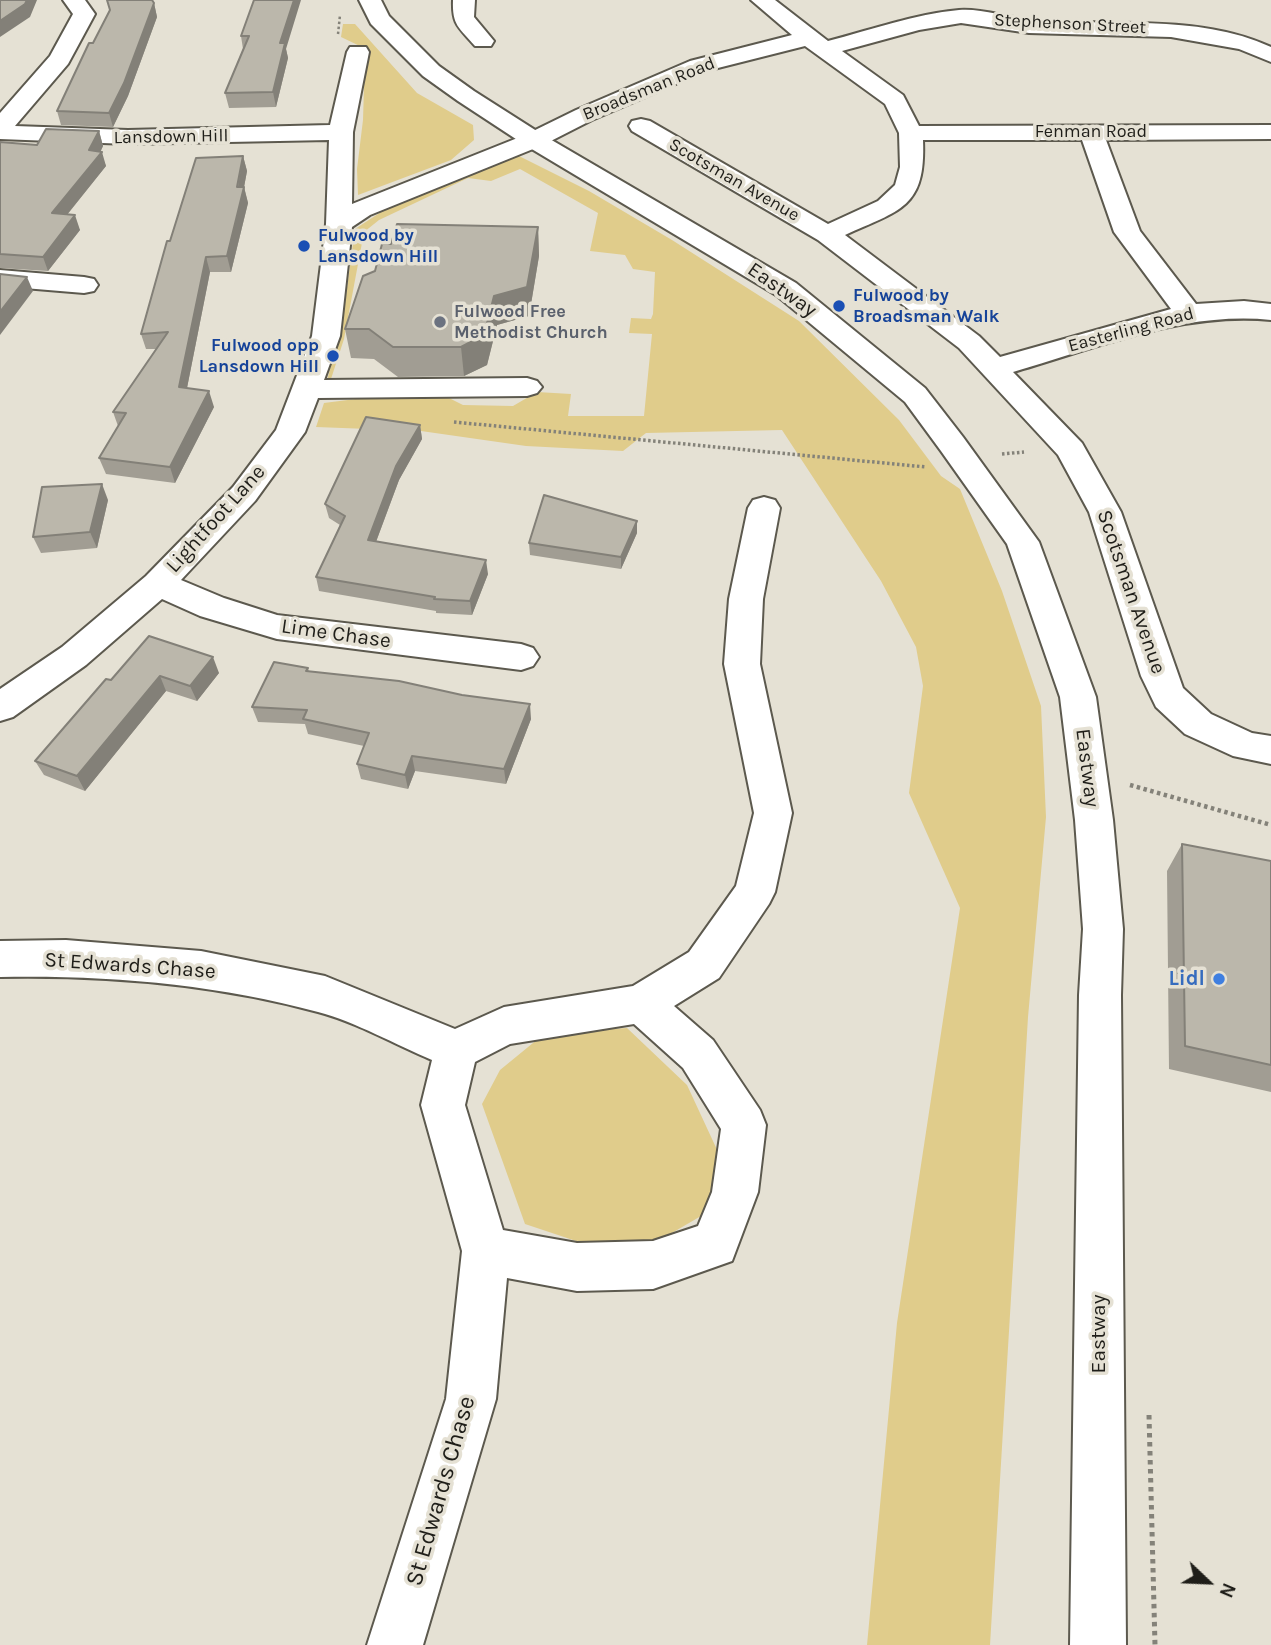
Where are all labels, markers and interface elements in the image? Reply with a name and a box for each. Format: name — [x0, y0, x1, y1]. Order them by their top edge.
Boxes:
street label: Stephenson Street — [993, 9, 1147, 39]
street label: Broadsman Road — [580, 53, 718, 125]
street label: Fenman Road — [1035, 121, 1147, 143]
street label: Lansdown Hill — [113, 125, 229, 149]
street label: Scotsman Avenue — [665, 134, 803, 226]
place label: Fulwood by Lansdown Hill — [318, 225, 438, 268]
marker: Fulwood by Lansdown Hill — [296, 238, 312, 254]
street label: Eastway — [742, 257, 822, 323]
place label: Fulwood by Broadsman Walk — [853, 285, 999, 328]
marker: Fulwood by Broadsman Walk — [831, 298, 847, 314]
place label: Fulwood Free Methodist Church — [454, 301, 608, 344]
street label: Easterling Road — [1066, 303, 1196, 357]
marker: Fulwood Free Methodist Church — [432, 314, 448, 330]
place label: Fulwood opp Lansdown Hill — [199, 335, 319, 378]
marker: Fulwood opp Lansdown Hill — [325, 348, 341, 364]
street label: Lightfoot Lane — [161, 460, 271, 578]
street label: Scotsman Avenue — [1091, 507, 1171, 677]
street label: Lime Chase — [280, 614, 392, 654]
street label: Eastway — [1070, 727, 1104, 809]
street label: St Edwards Chase — [44, 947, 216, 985]
place label: Lidl — [1168, 966, 1205, 992]
marker: Lidl — [1211, 971, 1227, 987]
street label: Eastway — [1086, 1295, 1112, 1373]
street label: St Edwards Chase — [400, 1393, 482, 1589]
north arrow — [1173, 1547, 1243, 1617]
text: N — [1215, 1580, 1240, 1601]

